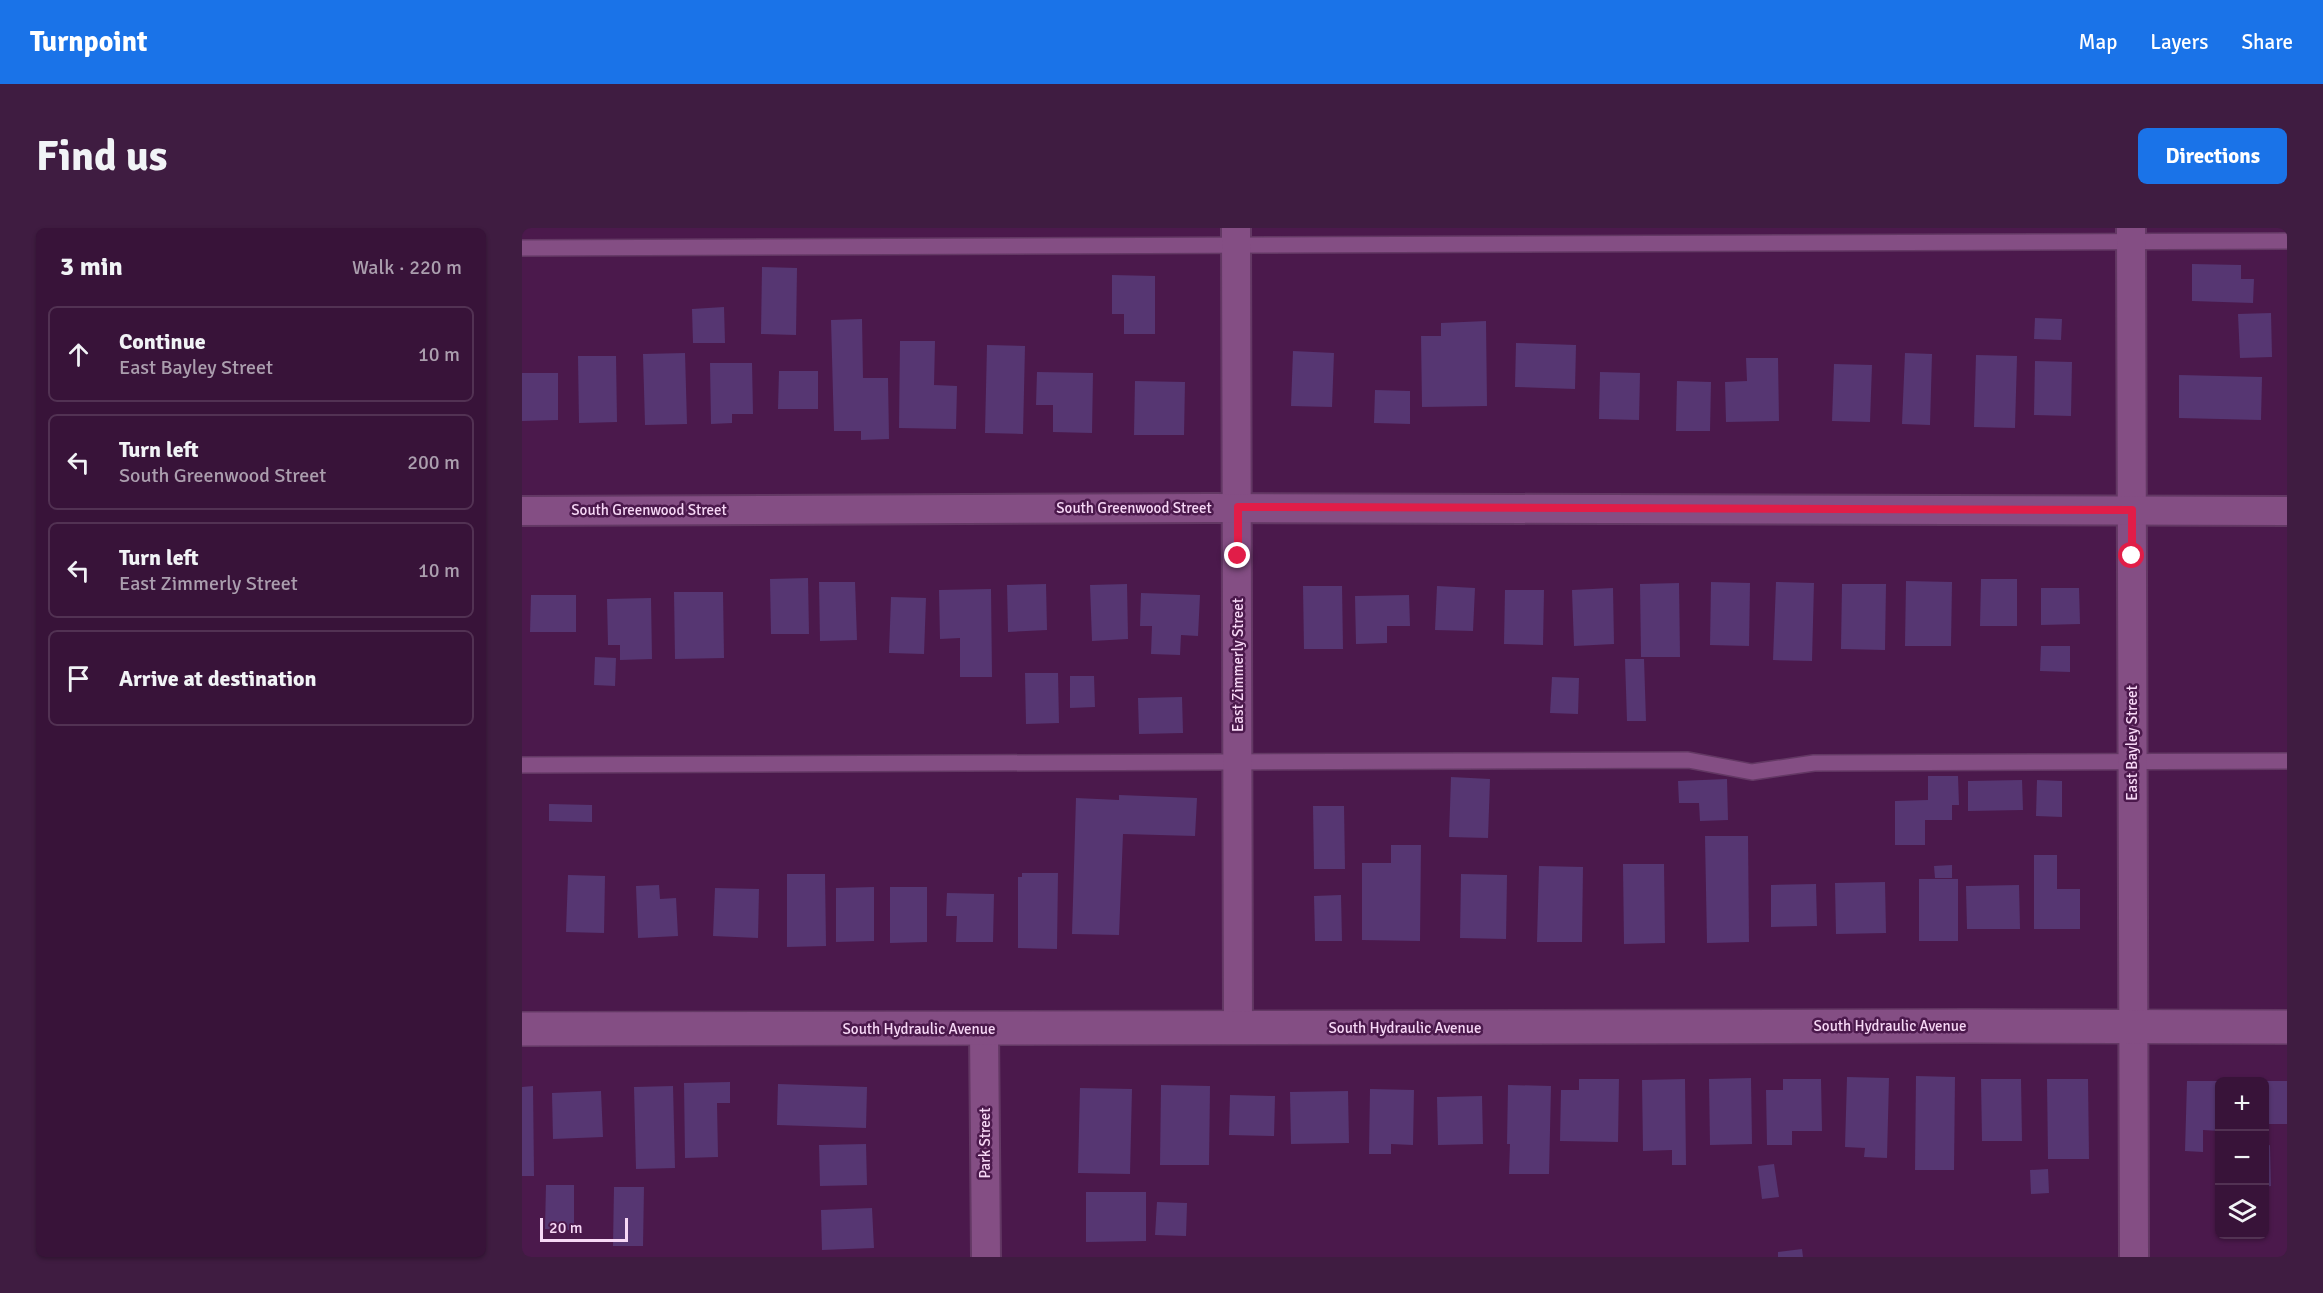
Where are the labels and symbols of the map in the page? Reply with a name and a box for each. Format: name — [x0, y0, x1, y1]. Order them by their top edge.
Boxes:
street label: South Greenwood Street — [1056, 499, 1212, 517]
street label: South Greenwood Street — [571, 501, 727, 519]
route end — [1224, 542, 1250, 568]
route start — [2118, 542, 2144, 568]
street label: East Zimmerly Street — [1229, 598, 1247, 732]
street label: East Bayley Street — [2123, 685, 2141, 801]
street label: South Hydraulic Avenue — [1814, 1017, 1966, 1035]
street label: South Hydraulic Avenue — [1329, 1019, 1481, 1037]
street label: South Hydraulic Avenue — [843, 1020, 995, 1038]
street label: Park Street — [976, 1107, 994, 1179]
scale bar — [540, 1215, 628, 1242]

